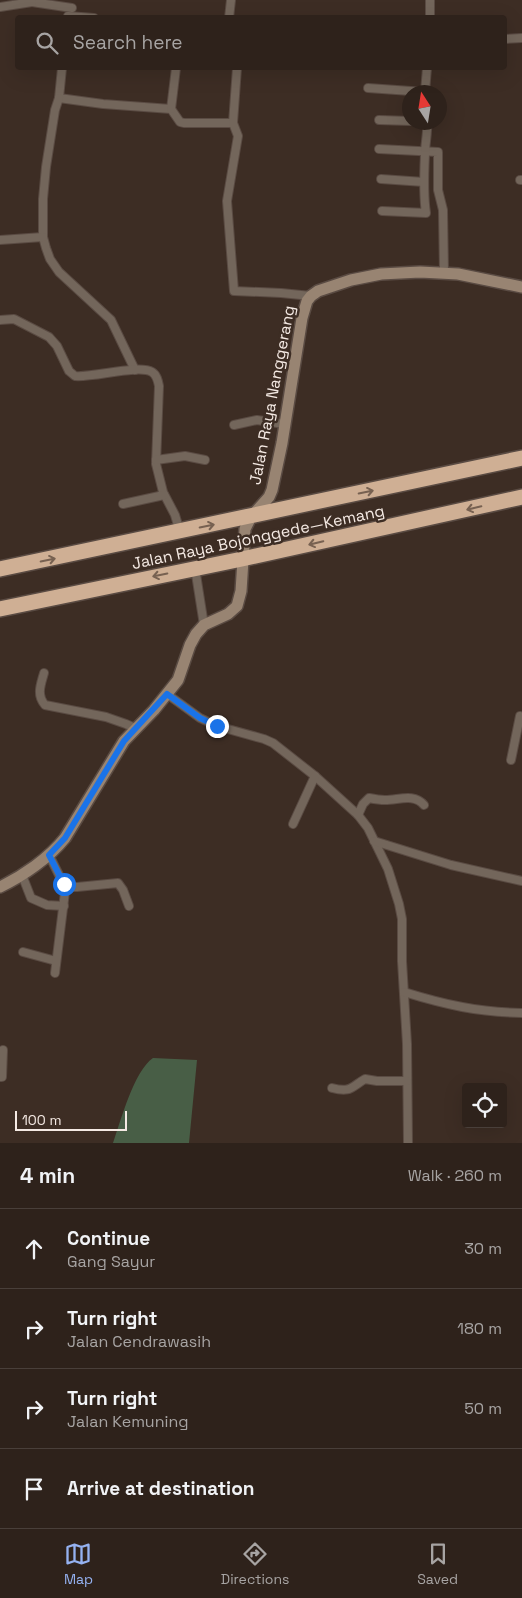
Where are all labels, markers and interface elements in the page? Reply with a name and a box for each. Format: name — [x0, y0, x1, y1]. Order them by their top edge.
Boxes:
search box — [15, 15, 507, 70]
icon: search — [33, 29, 61, 57]
text: Search here — [73, 30, 183, 55]
north arrow — [402, 85, 447, 130]
street label: Jalan Raya Nanggerang — [244, 304, 300, 486]
one-way arrow — [357, 487, 373, 496]
street label: Jalan Raya Bojonggede—Kemang — [130, 500, 386, 574]
one-way arrow — [467, 504, 483, 513]
one-way arrow — [198, 521, 214, 530]
one-way arrow — [308, 539, 324, 548]
one-way arrow — [39, 554, 55, 564]
one-way arrow — [152, 571, 168, 581]
route end — [206, 715, 229, 738]
route start — [53, 873, 76, 896]
map controls — [462, 1083, 507, 1128]
button: locate — [462, 1083, 507, 1128]
scale bar — [15, 1108, 128, 1131]
text: 100 m — [22, 1111, 61, 1129]
text: 4 min — [20, 1162, 75, 1189]
text: Walk · 260 m — [408, 1165, 502, 1186]
text: Continue — [67, 1226, 150, 1251]
icon: ahead — [20, 1235, 48, 1263]
text: 30 m — [464, 1238, 502, 1259]
text: Gang Sayur — [67, 1251, 155, 1272]
text: Turn right — [67, 1306, 157, 1331]
icon: right — [20, 1315, 48, 1343]
text: 180 m — [457, 1318, 502, 1339]
text: Jalan Cendrawasih — [67, 1331, 211, 1352]
text: Turn right — [67, 1386, 157, 1411]
icon: right — [20, 1395, 48, 1423]
text: 50 m — [464, 1398, 502, 1419]
text: Jalan Kemuning — [67, 1411, 188, 1432]
icon: arrive — [20, 1475, 48, 1503]
text: Arrive at destination — [67, 1476, 255, 1501]
tab: Map — [64, 1540, 93, 1588]
tab: Directions — [221, 1540, 289, 1588]
tab: Saved — [417, 1540, 458, 1588]

